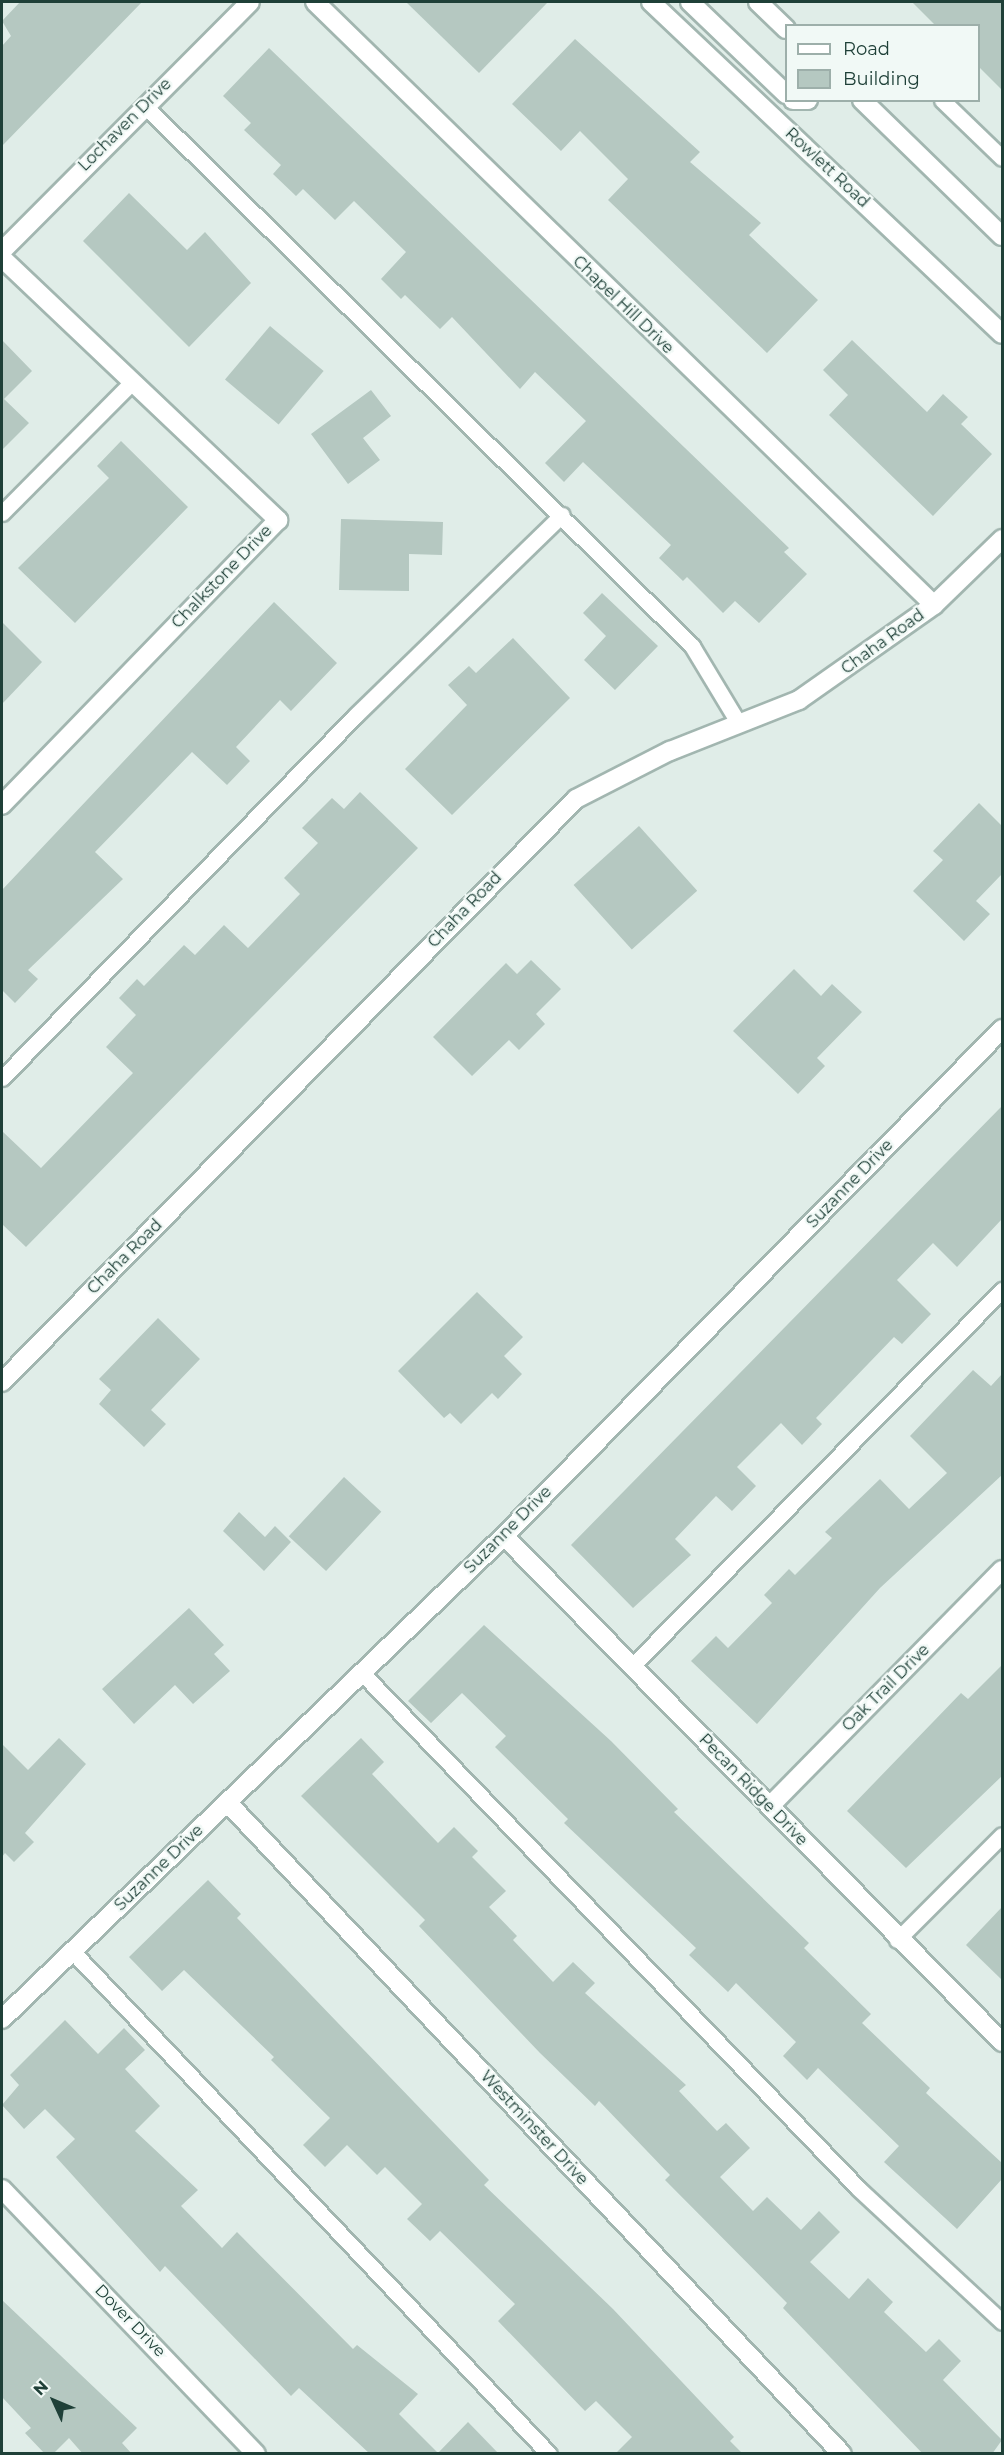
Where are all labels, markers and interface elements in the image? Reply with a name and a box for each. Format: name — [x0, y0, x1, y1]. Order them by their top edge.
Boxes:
legend — [785, 24, 980, 102]
text: Road — [843, 38, 890, 60]
text: Building — [843, 68, 920, 90]
street label: Lochaven Drive — [75, 75, 175, 175]
street label: Rowlett Road — [781, 124, 873, 212]
street label: Chapel Hill Drive — [569, 252, 677, 358]
street label: Chalkstone Drive — [168, 521, 276, 633]
street label: Chaha Road — [838, 605, 928, 679]
street label: Chaha Road — [424, 868, 506, 952]
street label: Suzanne Drive — [803, 1136, 897, 1232]
street label: Chaha Road — [84, 1216, 166, 1298]
street label: Suzanne Drive — [460, 1482, 556, 1578]
street label: Oak Trail Drive — [838, 1640, 934, 1736]
street label: Pecan Ridge Drive — [695, 1730, 811, 1850]
street label: Suzanne Drive — [111, 1821, 207, 1915]
street label: Westminster Drive — [476, 2067, 592, 2189]
street label: Dover Drive — [91, 2281, 169, 2361]
north arrow — [24, 2371, 84, 2431]
text: N — [29, 2377, 52, 2399]

